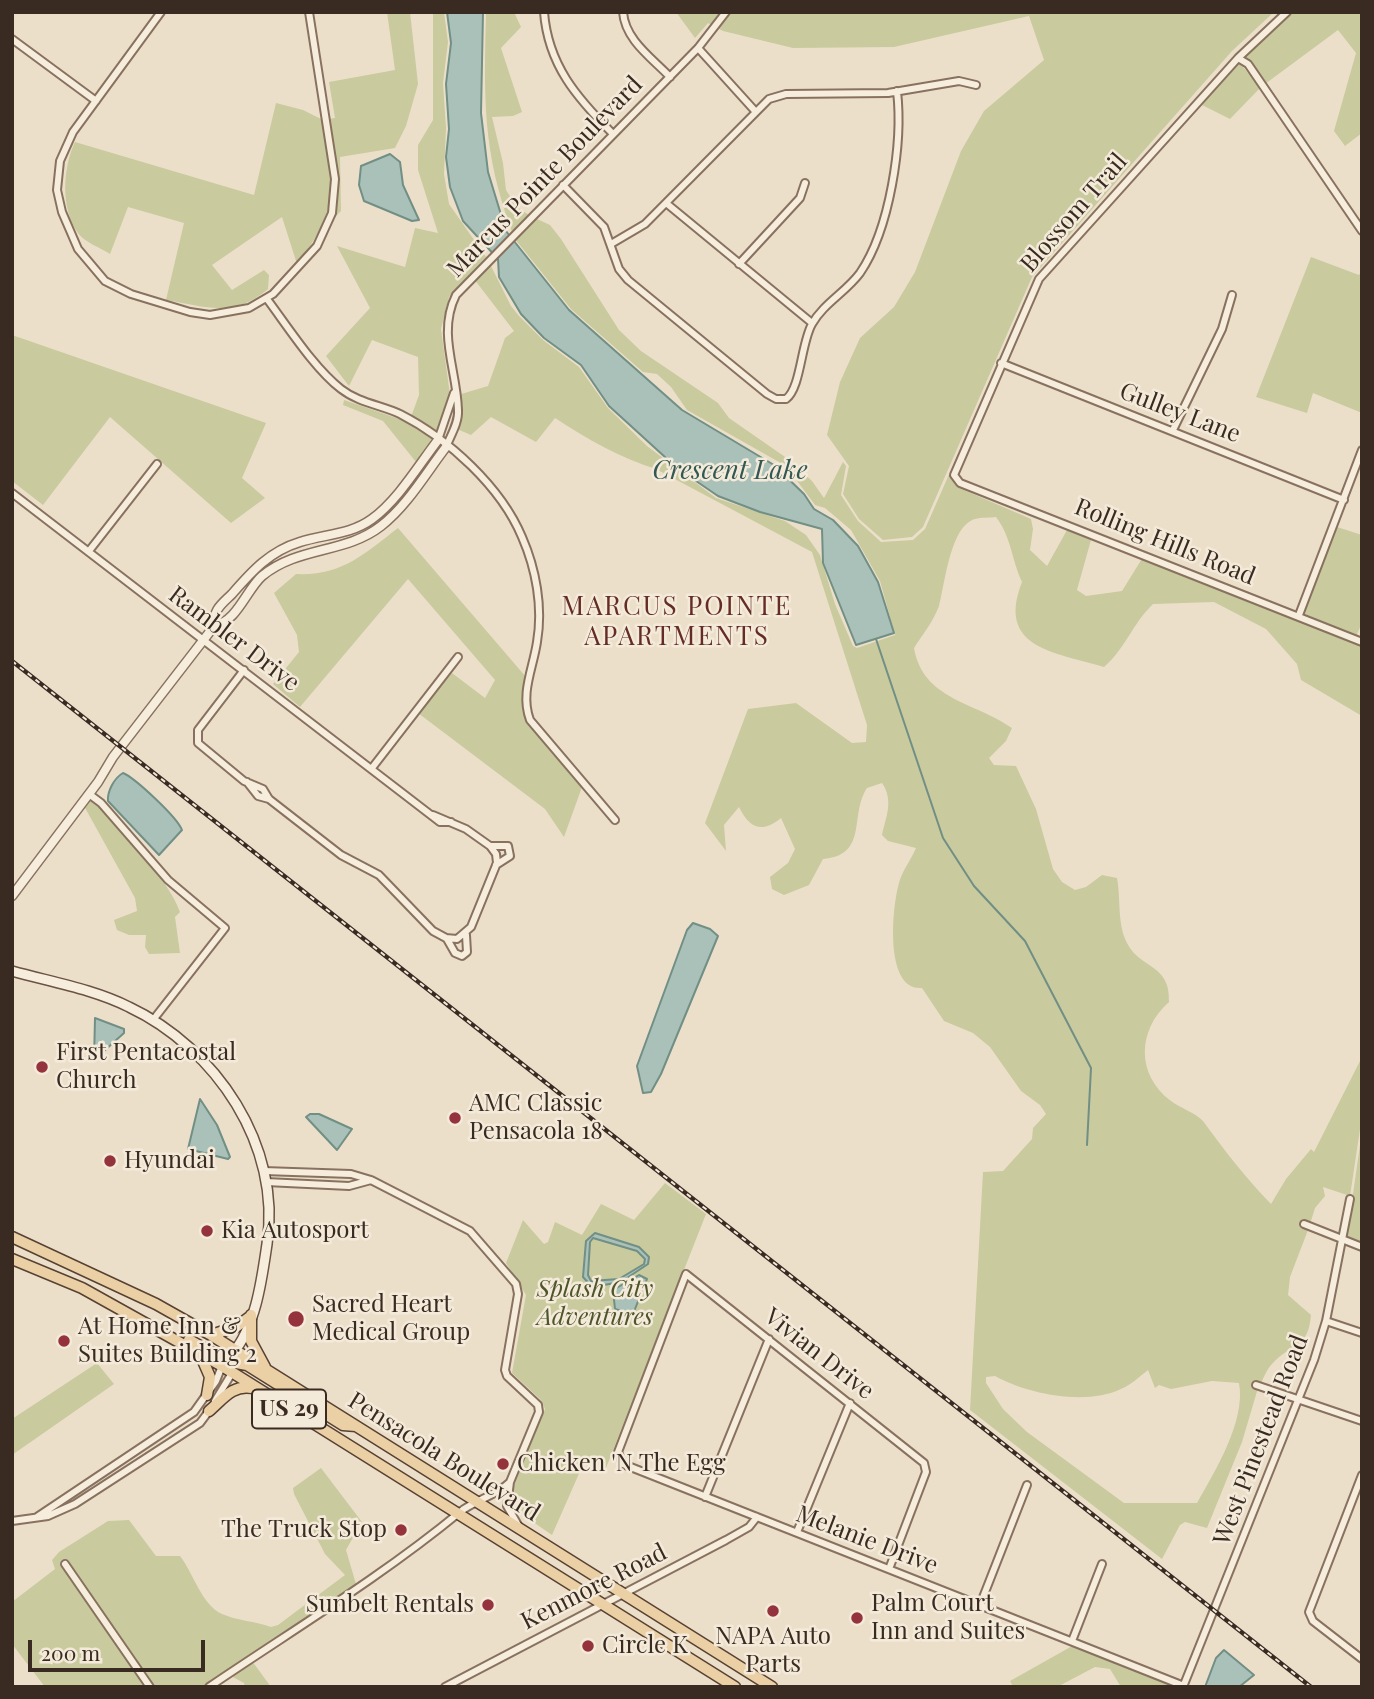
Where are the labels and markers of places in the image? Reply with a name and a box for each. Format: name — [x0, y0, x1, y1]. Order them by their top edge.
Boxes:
place label: First Pentacostal Church — [56, 1039, 236, 1095]
marker: First Pentacostal Church — [34, 1059, 50, 1075]
place label: AMC Classic Pensacola 18 — [469, 1090, 603, 1146]
marker: AMC Classic Pensacola 18 — [447, 1110, 463, 1126]
place label: Hyundai — [124, 1147, 215, 1175]
marker: Hyundai — [102, 1153, 118, 1169]
place label: Kia Autosport — [221, 1217, 369, 1245]
marker: Kia Autosport — [199, 1223, 215, 1239]
place label: Sacred Heart Medical Group — [312, 1291, 470, 1347]
marker: Sacred Heart Medical Group — [286, 1309, 306, 1329]
place label: At Home Inn & Suites Building 2 — [78, 1313, 257, 1369]
marker: At Home Inn & Suites Building 2 — [56, 1333, 72, 1349]
place label: Chicken 'N The Egg — [517, 1450, 726, 1478]
marker: Chicken 'N The Egg — [495, 1456, 511, 1472]
place label: The Truck Stop — [221, 1516, 387, 1544]
marker: The Truck Stop — [393, 1522, 409, 1538]
place label: Palm Court Inn and Suites — [871, 1590, 1025, 1646]
place label: Sunbelt Rentals — [306, 1591, 474, 1619]
marker: Sunbelt Rentals — [480, 1597, 496, 1613]
marker: NAPA Auto Parts — [765, 1603, 781, 1619]
marker: Palm Court Inn and Suites — [849, 1610, 865, 1626]
place label: NAPA Auto Parts — [715, 1623, 831, 1679]
place label: Circle K — [602, 1632, 688, 1660]
marker: Circle K — [580, 1638, 596, 1654]

